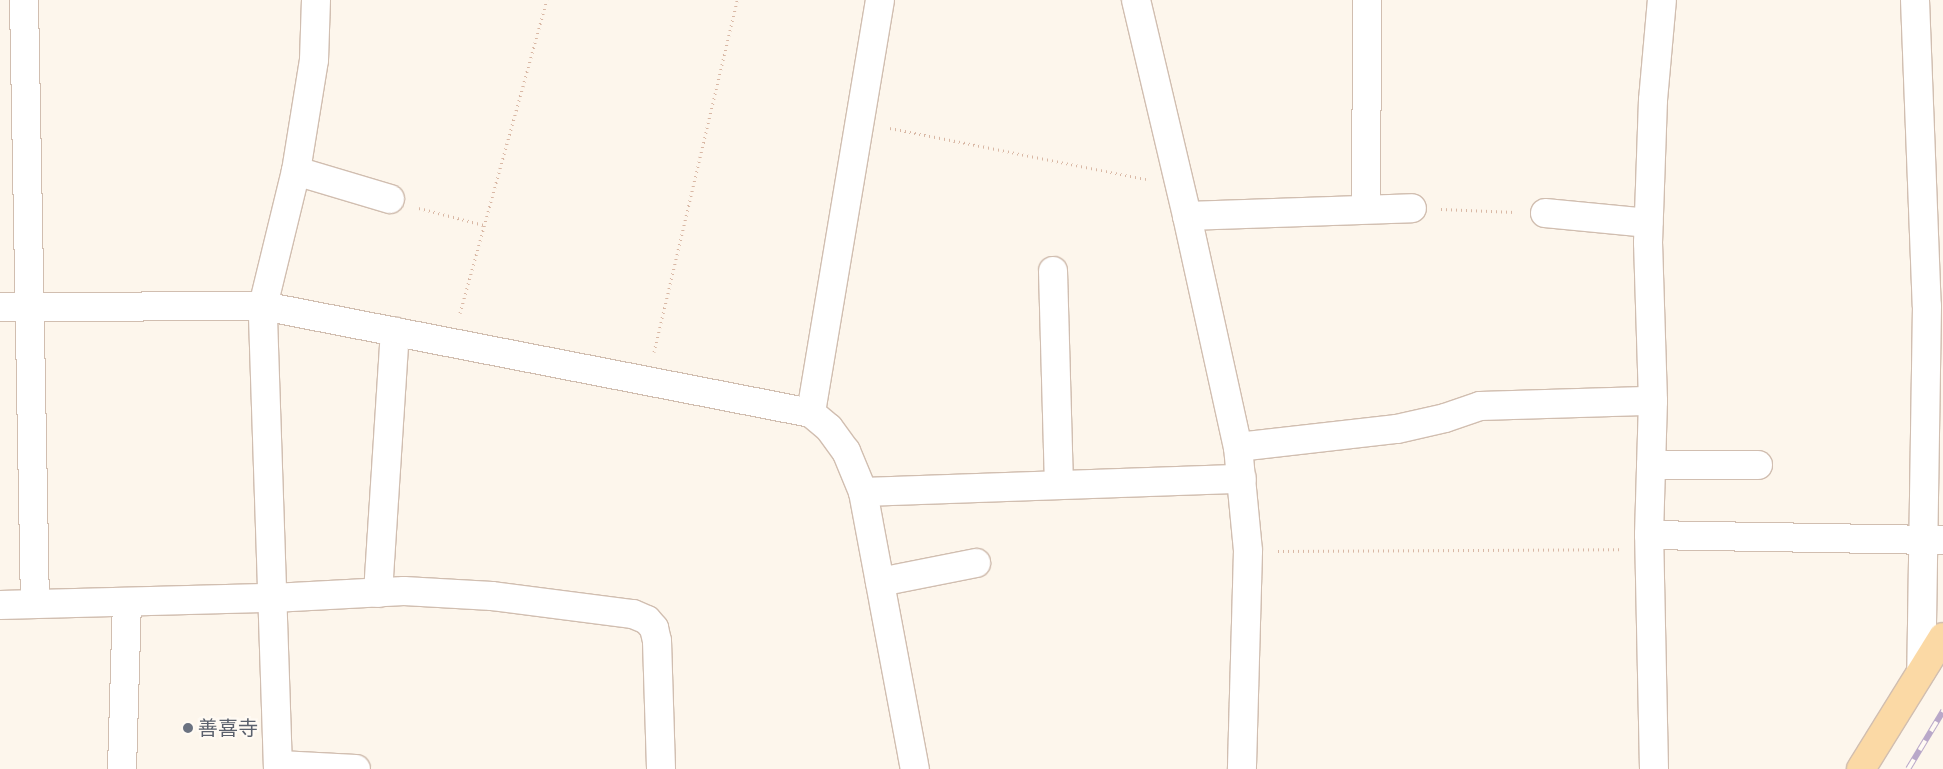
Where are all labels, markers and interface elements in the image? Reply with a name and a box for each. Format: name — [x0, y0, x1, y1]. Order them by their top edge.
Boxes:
place label: 善喜寺 — [198, 716, 258, 740]
marker: 善喜寺 — [182, 722, 194, 734]

